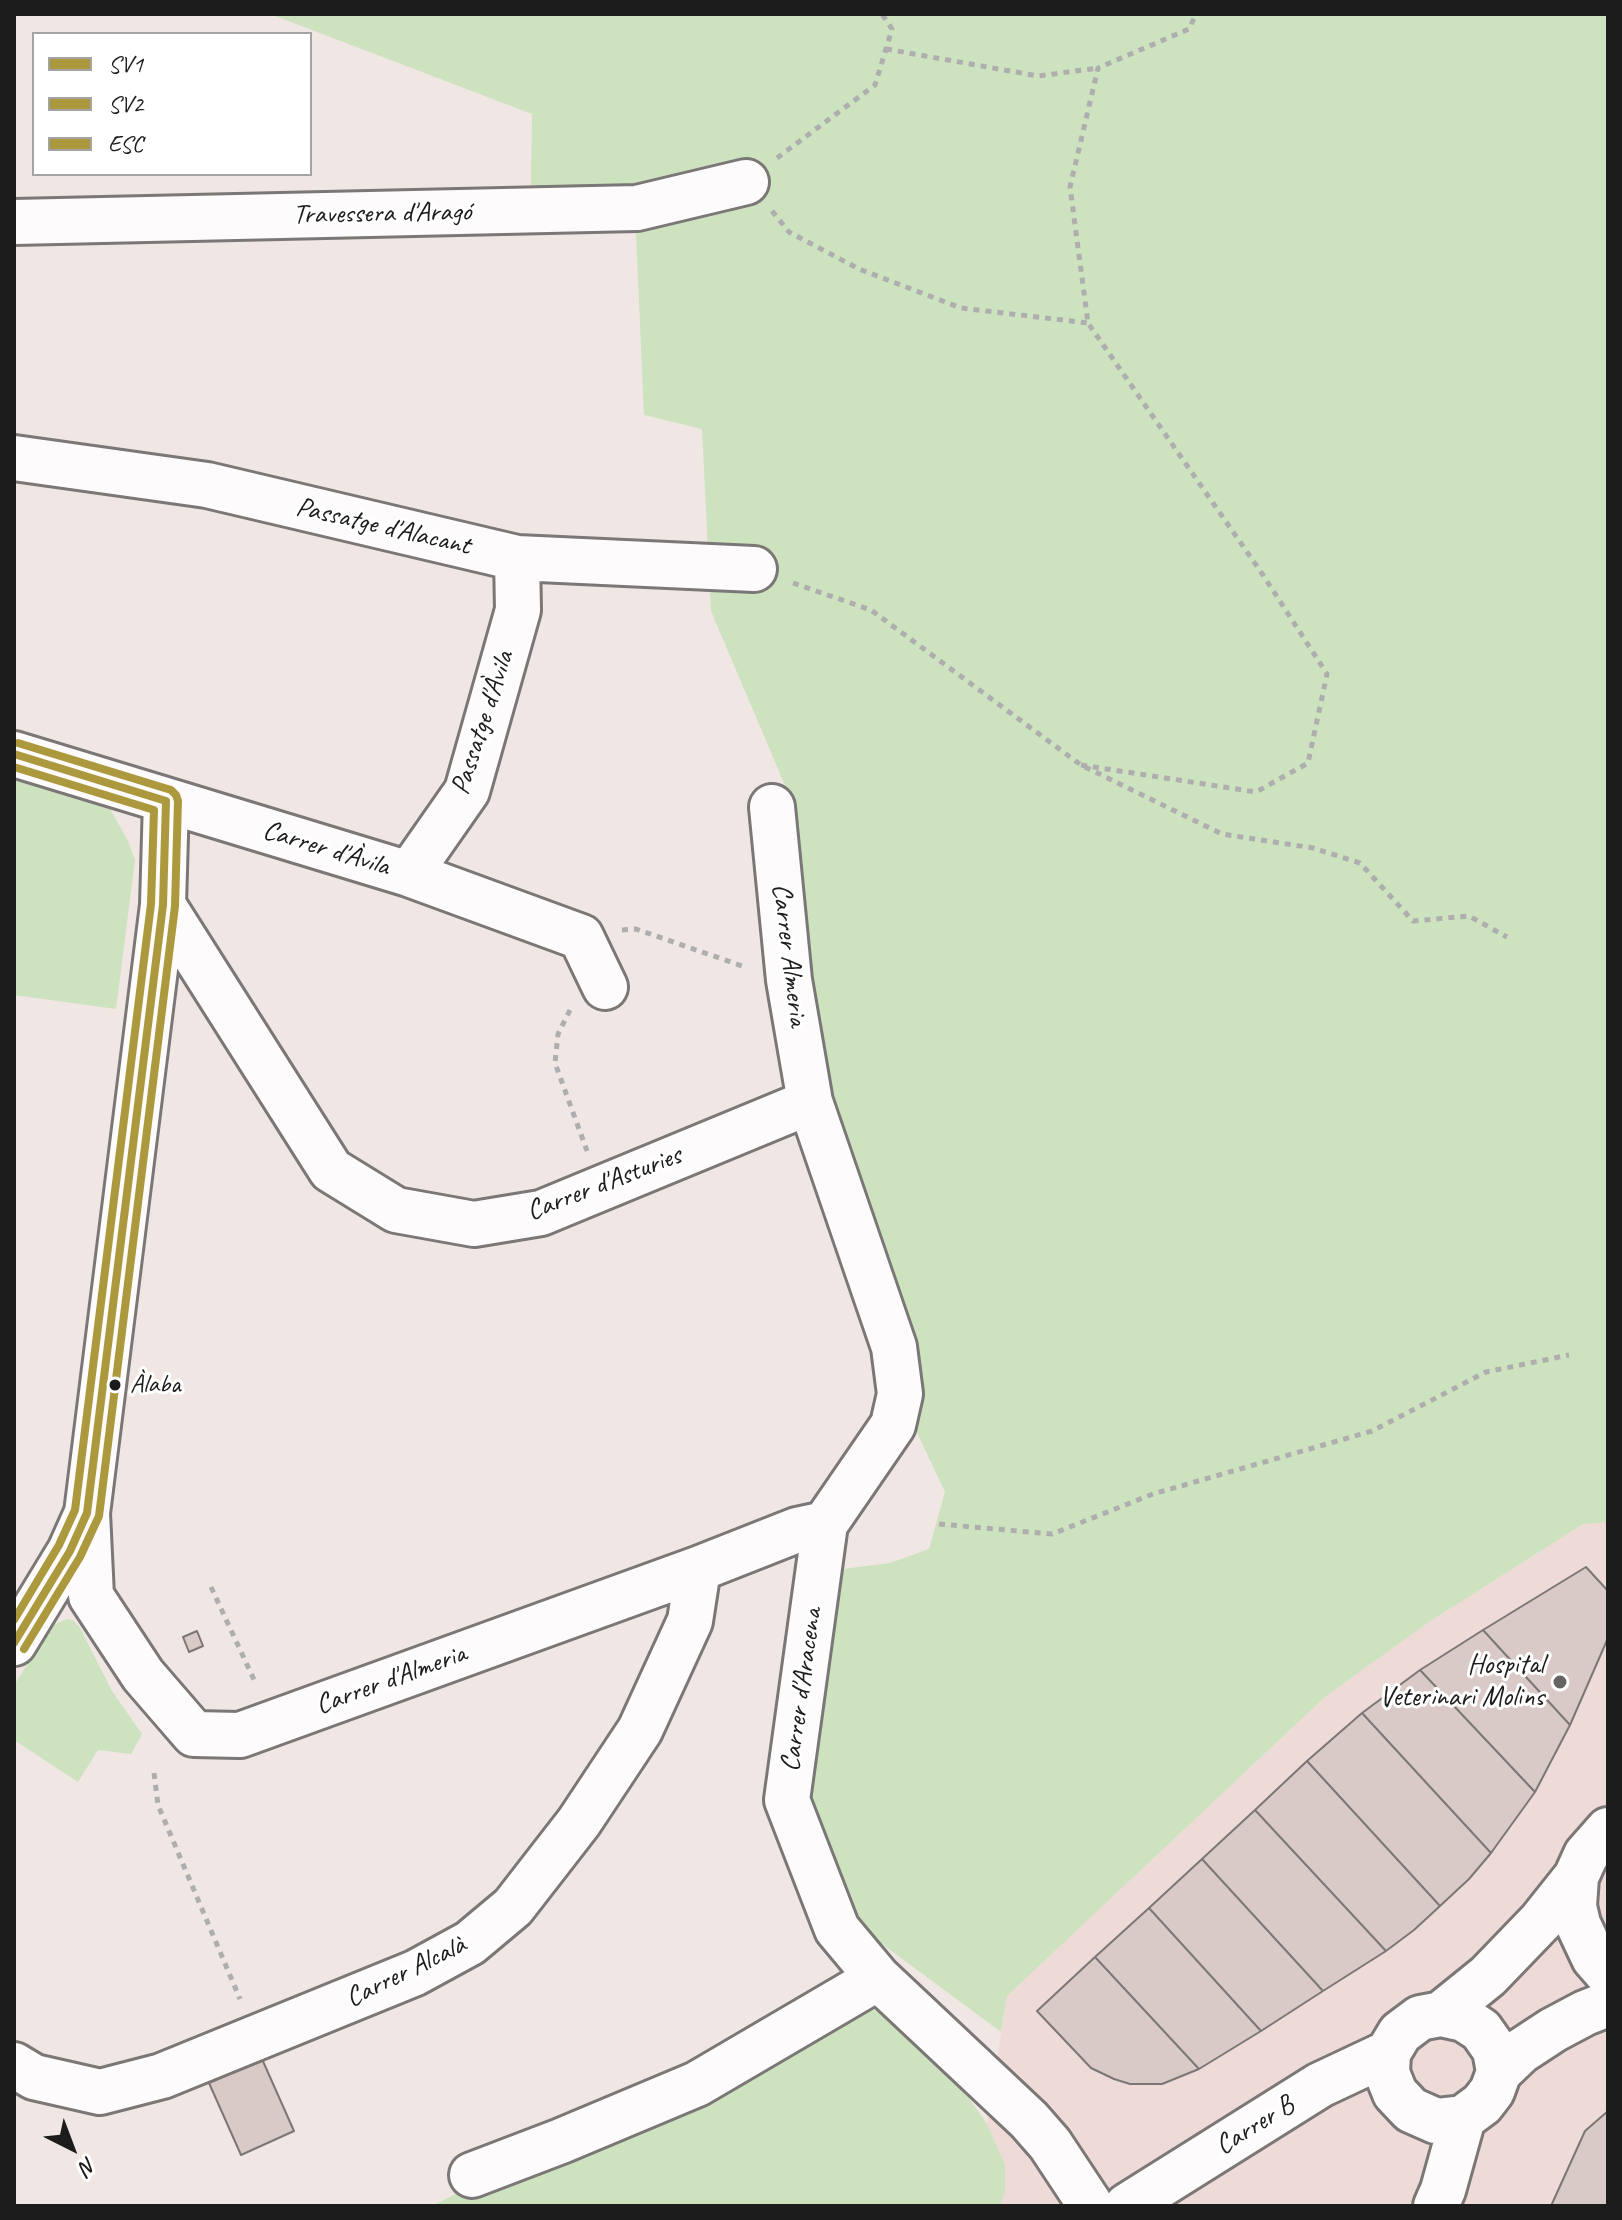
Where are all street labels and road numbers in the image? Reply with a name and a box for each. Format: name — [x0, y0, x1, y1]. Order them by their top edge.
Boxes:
street label: Travessera d'Aragó — [292, 196, 472, 232]
street label: Passatge d'Alacant — [293, 491, 473, 563]
street label: Passatge d'Àvila — [444, 647, 522, 799]
street label: Carrer d'Àvila — [259, 814, 393, 884]
street label: Carrer Almeria — [764, 882, 814, 1028]
street label: Carrer d'Asturies — [522, 1139, 686, 1229]
street label: Carrer d'Aracena — [774, 1606, 830, 1774]
street label: Carrer d'Almeria — [311, 1637, 471, 1723]
street label: Carrer Alcalà — [340, 1929, 472, 2015]
street label: Carrer B — [1210, 2089, 1300, 2163]

